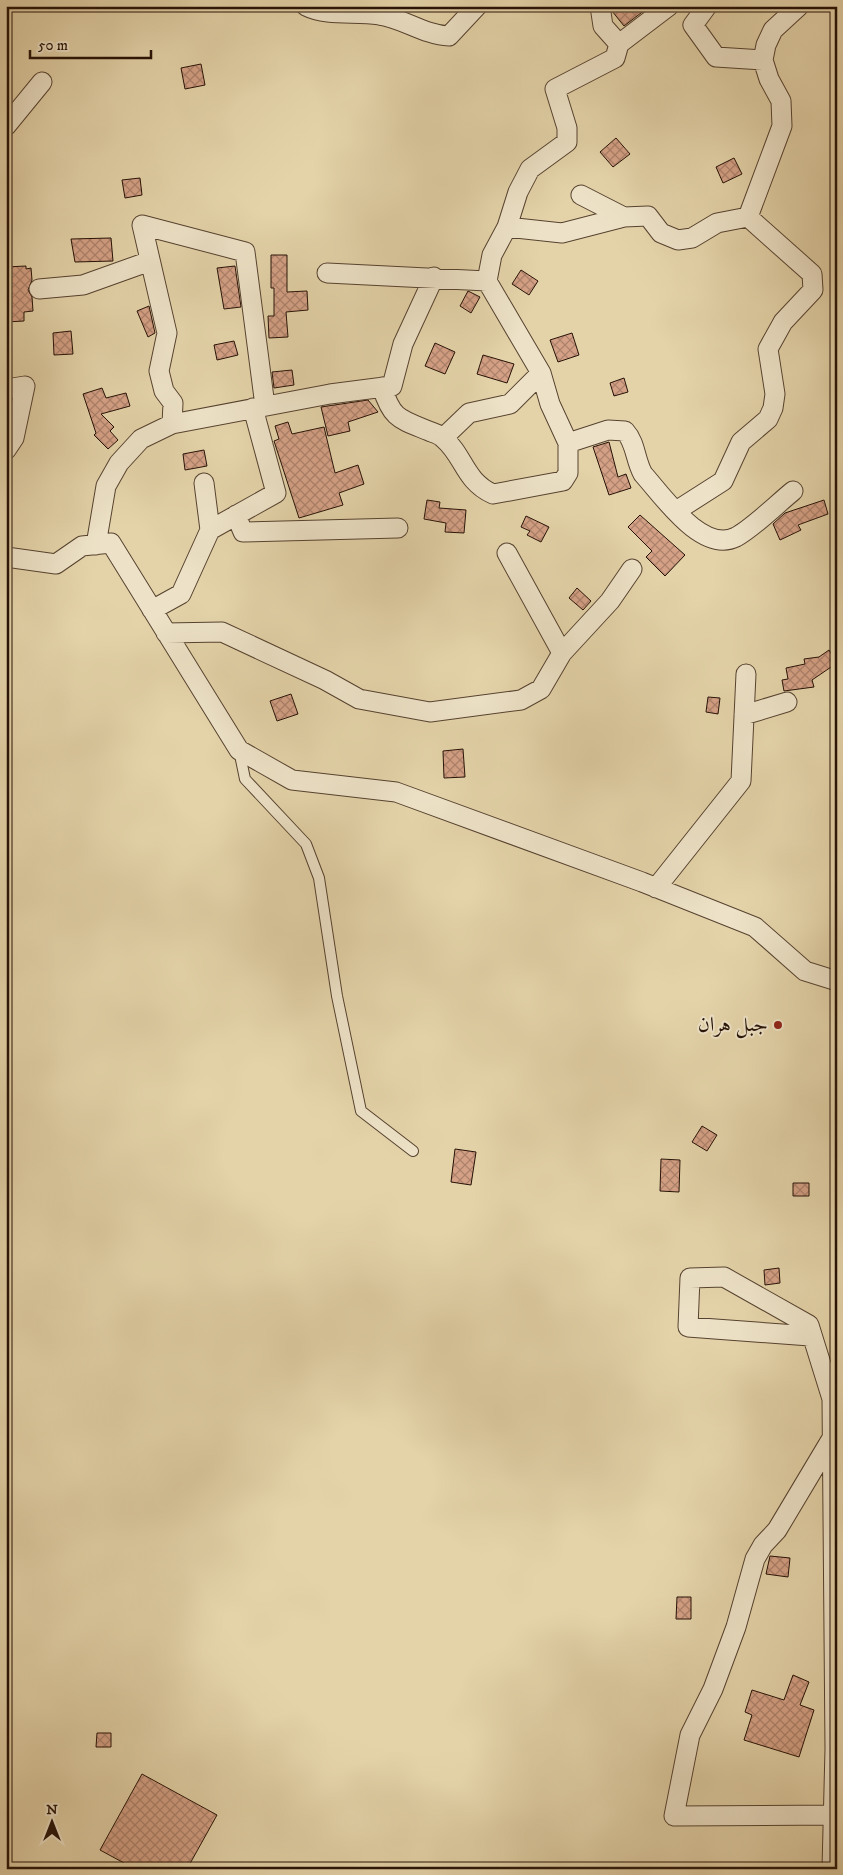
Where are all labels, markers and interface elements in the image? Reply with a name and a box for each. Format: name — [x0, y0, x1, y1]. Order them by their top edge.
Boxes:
scale bar — [30, 28, 151, 60]
text: 50 m — [38, 36, 68, 55]
place label: جبل هران — [698, 1012, 768, 1039]
marker: جبل هران — [772, 1019, 784, 1031]
north arrow — [28, 1798, 78, 1848]
text: N — [46, 1801, 58, 1819]

